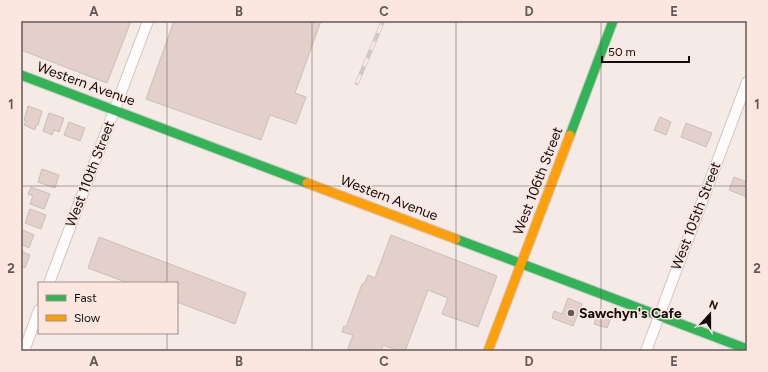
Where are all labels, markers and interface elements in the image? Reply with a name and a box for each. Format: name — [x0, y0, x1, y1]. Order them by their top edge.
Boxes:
text: A — [89, 4, 99, 19]
text: B — [235, 4, 243, 19]
text: C — [379, 4, 389, 19]
text: D — [524, 4, 534, 19]
text: E — [670, 4, 678, 19]
scale bar — [602, 38, 689, 64]
text: 50 m — [608, 45, 636, 59]
street label: Western Avenue — [35, 58, 138, 110]
text: 1 — [8, 97, 14, 112]
text: 1 — [754, 97, 760, 112]
street label: West 110th Street — [62, 119, 118, 229]
street label: West 106th Street — [510, 125, 566, 237]
street label: West 105th Street — [668, 160, 724, 272]
street label: Western Avenue — [338, 172, 441, 225]
text: 2 — [7, 261, 15, 276]
text: 2 — [753, 261, 761, 276]
legend — [38, 282, 178, 334]
text: Fast — [74, 291, 97, 305]
north arrow — [690, 294, 730, 334]
text: N — [707, 298, 720, 313]
place label: Sawchyn's Cafe — [579, 305, 682, 322]
marker: Sawchyn's Cafe — [566, 308, 576, 318]
text: Slow — [74, 311, 101, 325]
text: A — [89, 354, 99, 369]
text: B — [235, 354, 243, 369]
text: C — [379, 354, 389, 369]
text: D — [524, 354, 534, 369]
text: E — [670, 354, 678, 369]

